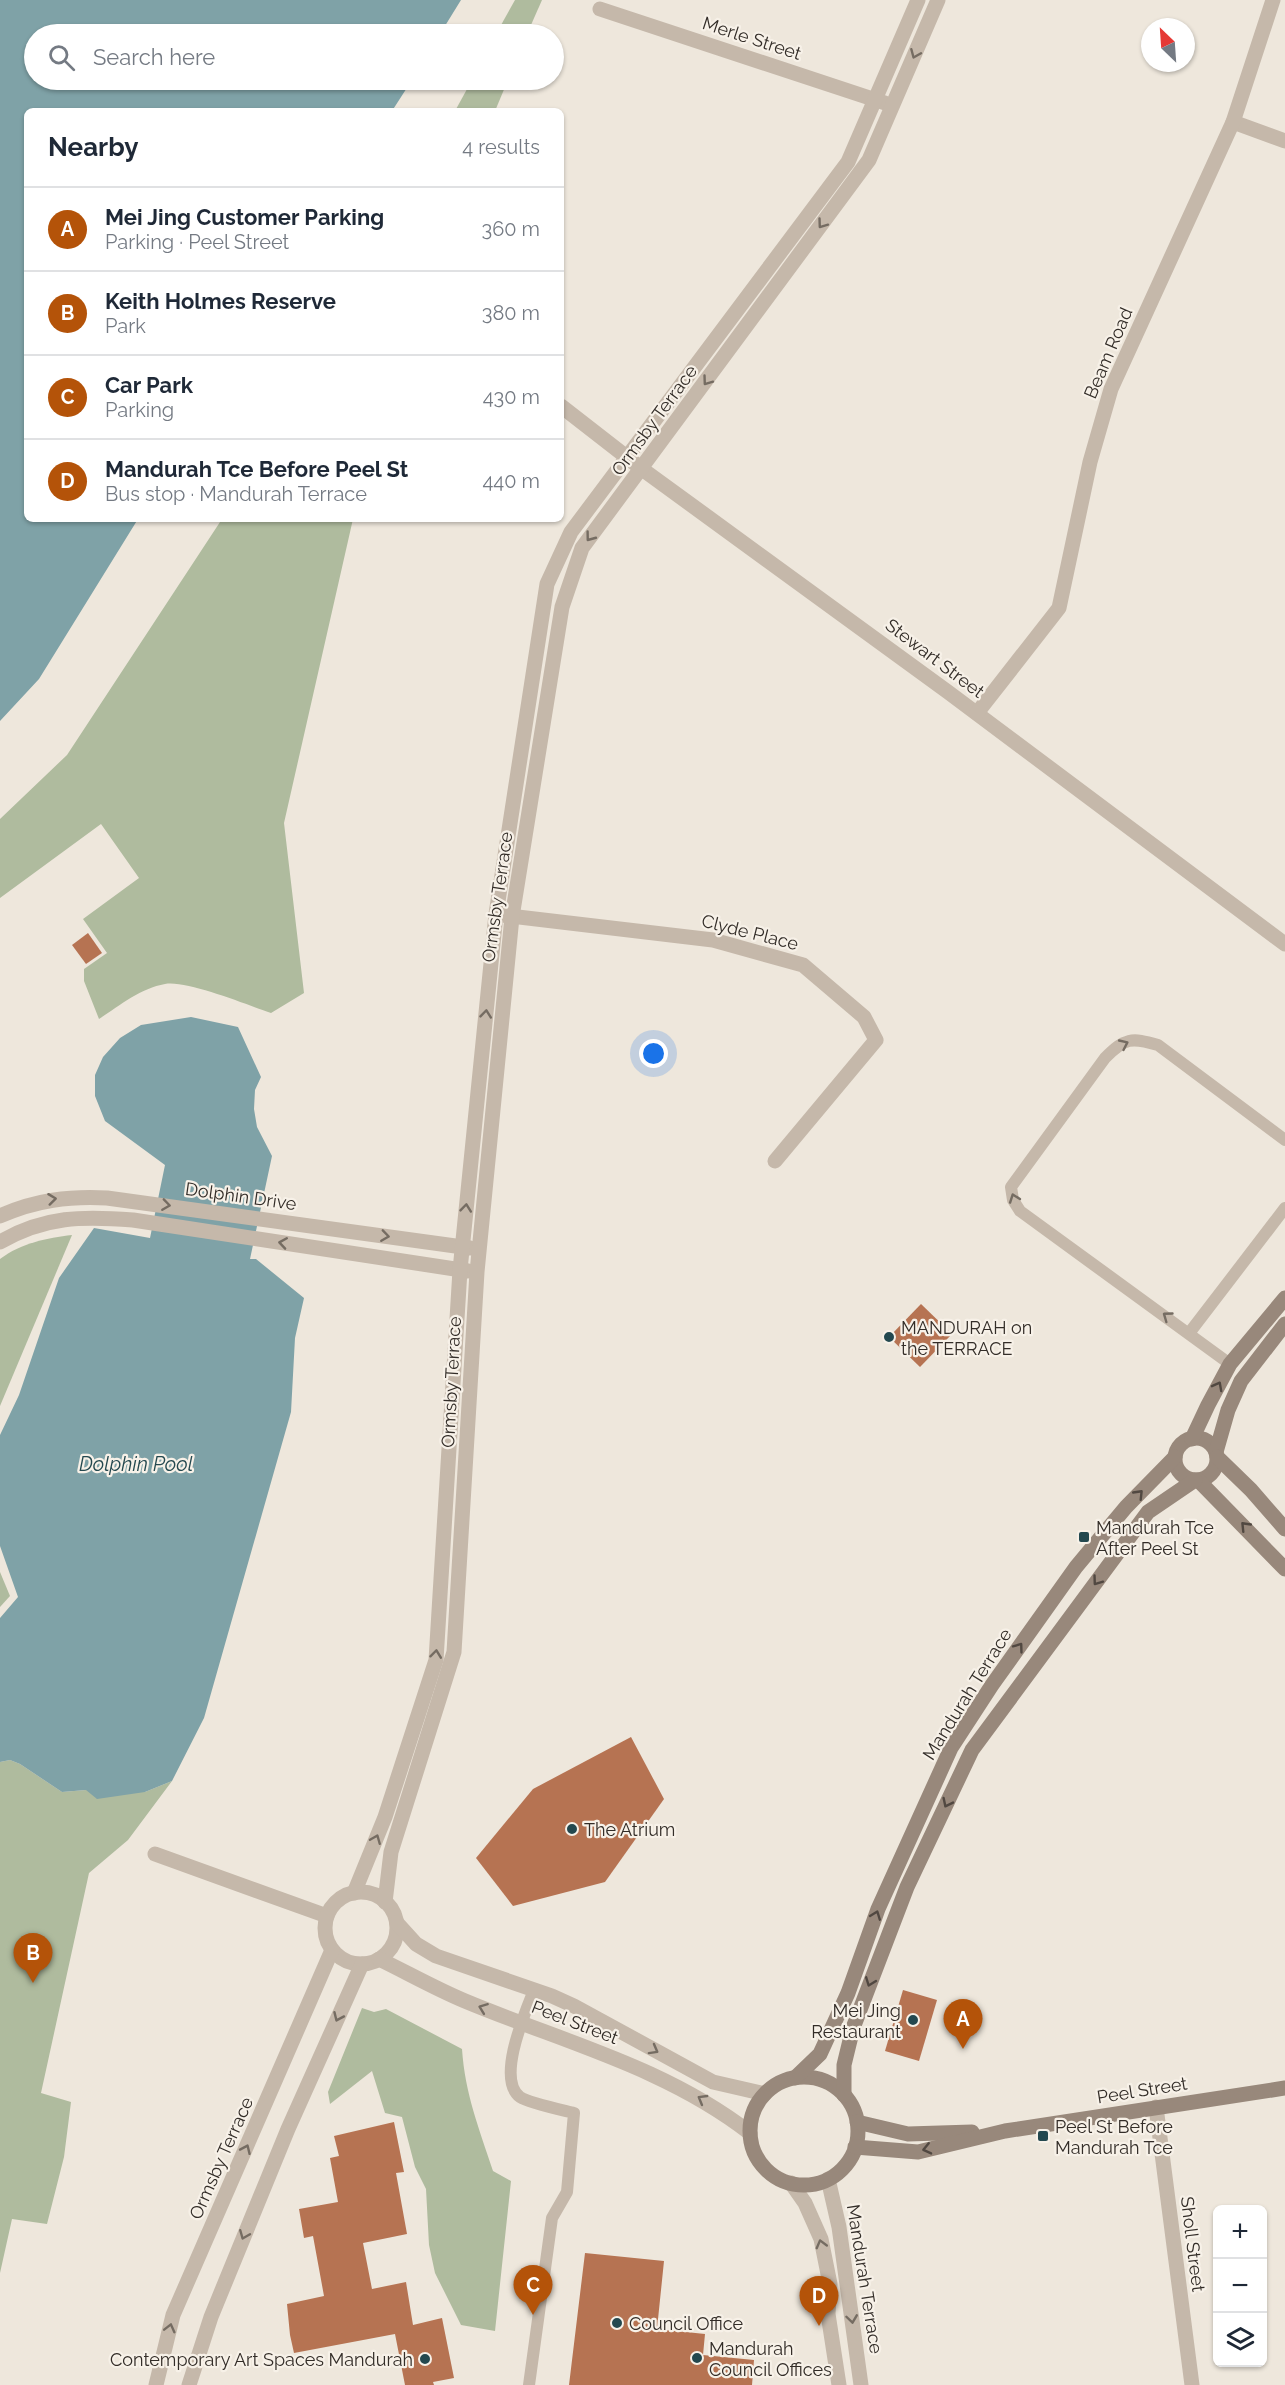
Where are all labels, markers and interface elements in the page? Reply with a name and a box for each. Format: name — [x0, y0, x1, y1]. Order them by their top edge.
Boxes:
street label: Merle Street — [700, 12, 804, 64]
north arrow — [1141, 18, 1195, 72]
search box — [24, 24, 564, 90]
icon: search — [45, 41, 78, 74]
text: Search here — [93, 44, 215, 70]
one-way arrow — [910, 47, 922, 58]
text: Nearby — [48, 132, 138, 162]
text: 4 results — [462, 135, 540, 159]
text: Mei Jing Customer Parking — [105, 204, 384, 230]
text: A — [61, 217, 74, 241]
text: 360 m — [482, 217, 540, 241]
one-way arrow — [818, 217, 829, 228]
text: Parking · Peel Street — [105, 230, 289, 254]
text: Keith Holmes Reserve — [105, 288, 336, 314]
text: B — [61, 301, 74, 325]
text: 380 m — [482, 301, 540, 325]
street label: Beam Road — [1079, 304, 1137, 402]
text: Park — [105, 314, 146, 338]
street label: Ormsby Terrace — [607, 360, 701, 479]
text: Car Park — [105, 372, 193, 398]
one-way arrow — [703, 375, 714, 386]
text: C — [61, 385, 74, 409]
text: 430 m — [483, 385, 540, 409]
text: Parking — [105, 398, 174, 422]
text: Mandurah Tce Before Peel St — [105, 456, 408, 482]
text: D — [60, 469, 75, 493]
text: 440 m — [482, 469, 540, 493]
text: Bus stop · Mandurah Terrace — [105, 482, 367, 506]
one-way arrow — [587, 531, 598, 542]
street label: Stewart Street — [882, 614, 988, 702]
street label: Ormsby Terrace — [477, 830, 517, 964]
street label: Clyde Place — [699, 910, 801, 954]
one-way arrow — [479, 1009, 492, 1019]
your location — [639, 1039, 668, 1068]
one-way arrow — [1118, 1040, 1129, 1052]
street label: Dolphin Drive — [184, 1178, 298, 1214]
one-way arrow — [48, 1193, 57, 1206]
one-way arrow — [1009, 1193, 1022, 1203]
one-way arrow — [161, 1198, 170, 1210]
one-way arrow — [459, 1203, 472, 1213]
one-way arrow — [380, 1230, 390, 1242]
one-way arrow — [278, 1237, 288, 1250]
one-way arrow — [1162, 1312, 1173, 1323]
street label: Ormsby Terrace — [437, 1315, 465, 1448]
place label: MANDURAH on the TERRACE — [901, 1317, 1032, 1359]
marker: MANDURAH on the TERRACE — [882, 1330, 896, 1344]
one-way arrow — [1210, 1381, 1222, 1392]
water label: Dolphin Pool — [79, 1452, 193, 1476]
one-way arrow — [1132, 1490, 1143, 1501]
place label: Mandurah Tce After Peel St — [1096, 1517, 1214, 1559]
one-way arrow — [1241, 1523, 1252, 1534]
marker: Mandurah Tce After Peel St — [1077, 1530, 1091, 1544]
one-way arrow — [1093, 1574, 1104, 1585]
street label: Mandurah Terrace — [918, 1624, 1016, 1764]
one-way arrow — [1012, 1643, 1023, 1654]
one-way arrow — [429, 1649, 441, 1658]
one-way arrow — [942, 1796, 954, 1807]
place label: The Atrium — [584, 1819, 675, 1840]
marker: The Atrium — [565, 1822, 579, 1836]
one-way arrow — [369, 1834, 381, 1845]
one-way arrow — [869, 1910, 881, 1921]
pin: B — [14, 1934, 52, 1983]
one-way arrow — [865, 1976, 878, 1987]
street label: Peel Street — [529, 1996, 621, 2048]
place label: Mei Jing Restaurant — [811, 2000, 901, 2042]
pin: A — [944, 2000, 982, 2049]
one-way arrow — [479, 2003, 490, 2015]
one-way arrow — [333, 2011, 345, 2022]
marker: Mei Jing Restaurant — [906, 2013, 920, 2027]
one-way arrow — [648, 2043, 658, 2054]
street label: Peel Street — [1095, 2073, 1189, 2107]
street label: Ormsby Terrace — [185, 2093, 257, 2222]
one-way arrow — [698, 2095, 708, 2107]
place label: Peel St Before Mandurah Tce — [1055, 2116, 1173, 2158]
marker: Peel St Before Mandurah Tce — [1036, 2129, 1050, 2143]
one-way arrow — [923, 2142, 933, 2155]
one-way arrow — [239, 2144, 251, 2155]
street label: Sholl Street — [1177, 2195, 1209, 2293]
street label: Mandurah Terrace — [843, 2203, 887, 2356]
map controls — [1213, 2205, 1267, 2367]
button: + — [1213, 2205, 1267, 2259]
one-way arrow — [239, 2229, 252, 2240]
one-way arrow — [816, 2239, 828, 2250]
button: − — [1213, 2259, 1267, 2313]
pin: C — [514, 2266, 552, 2315]
pin: D — [800, 2276, 838, 2326]
place label: Council Office — [629, 2313, 744, 2334]
button: layers — [1213, 2313, 1267, 2367]
one-way arrow — [846, 2315, 858, 2324]
marker: Council Office — [610, 2316, 624, 2330]
one-way arrow — [162, 2323, 175, 2333]
place label: Mandurah Council Offices — [709, 2338, 832, 2380]
place label: Contemporary Art Spaces Mandurah — [110, 2349, 413, 2370]
marker: Mandurah Council Offices — [690, 2351, 704, 2365]
marker: Contemporary Art Spaces Mandurah — [418, 2352, 432, 2366]

